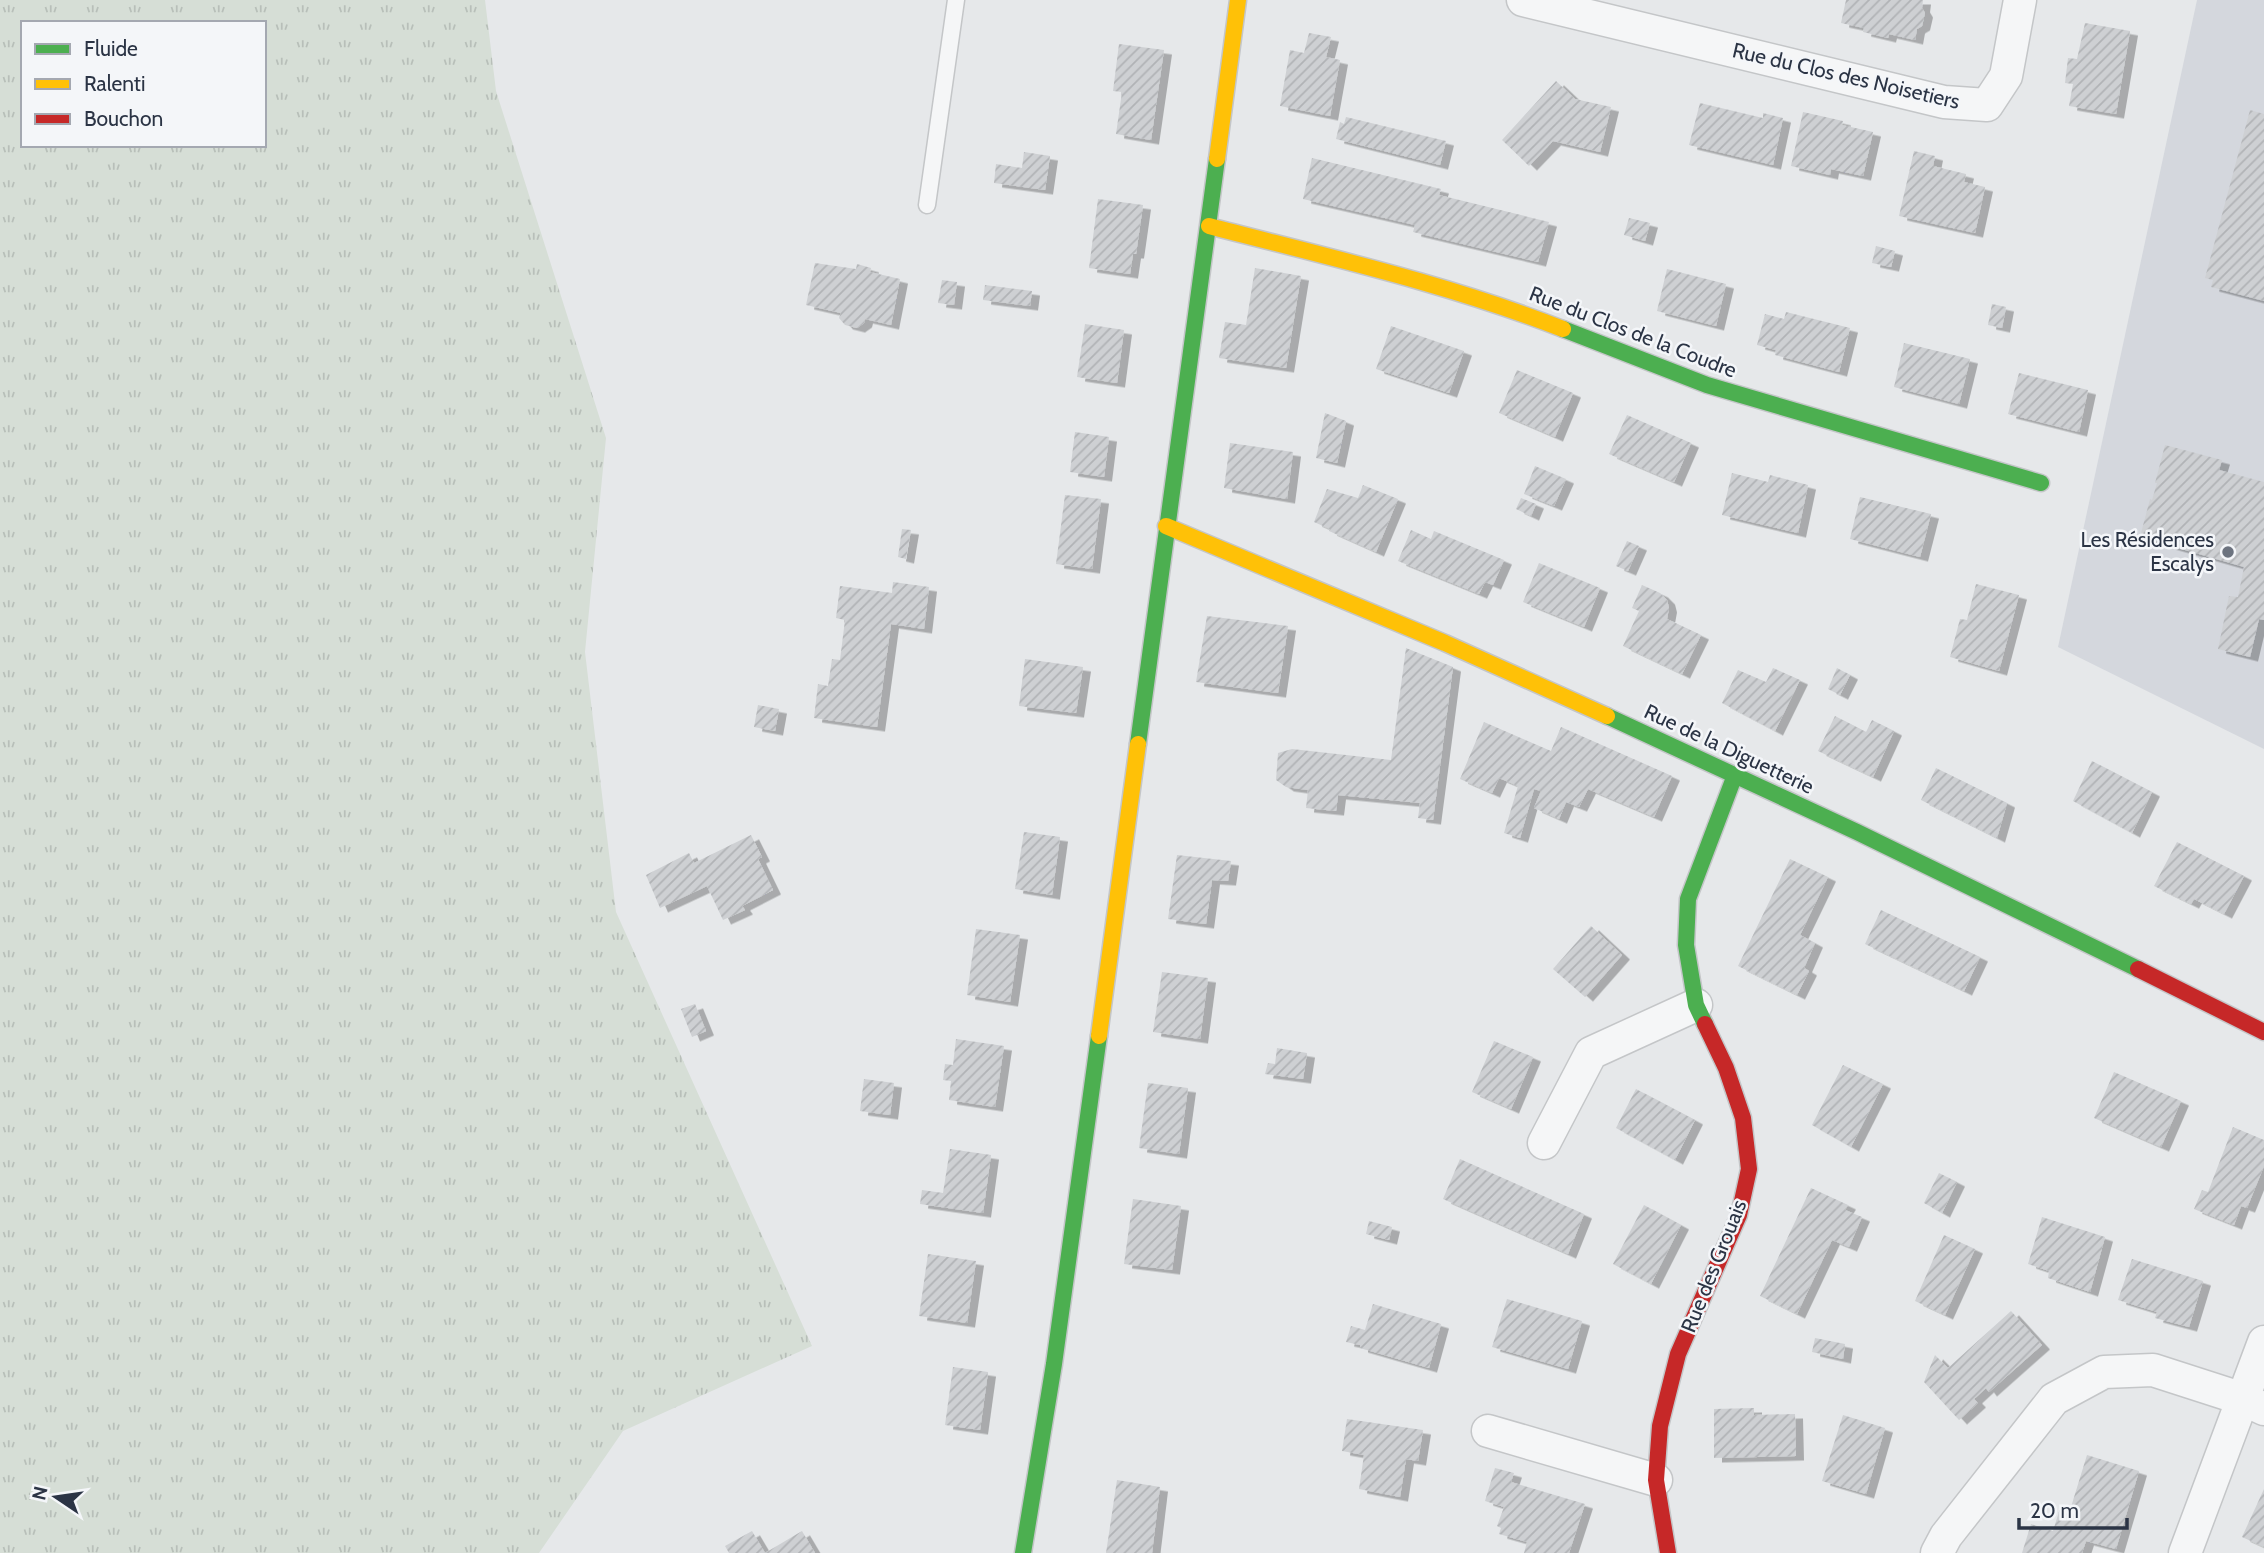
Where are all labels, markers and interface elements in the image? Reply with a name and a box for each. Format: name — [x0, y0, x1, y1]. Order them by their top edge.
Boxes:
legend — [21, 21, 266, 147]
text: Fluide — [84, 36, 138, 61]
street label: Rue du Clos des Noisetiers — [1730, 37, 1962, 114]
text: Ralenti — [84, 71, 145, 96]
text: Bouchon — [84, 106, 163, 131]
street label: Rue du Clos de la Coudre — [1526, 280, 1741, 383]
place label: Les Résidences Escalys — [2080, 527, 2214, 576]
marker: Les Résidences Escalys — [2220, 544, 2236, 560]
street label: Rue de la Diguetterie — [1640, 698, 1818, 799]
street label: Rue des Grouais — [1676, 1196, 1752, 1336]
north arrow — [21, 1462, 91, 1532]
text: N — [27, 1484, 53, 1502]
scale bar — [2019, 1486, 2128, 1530]
text: 20 m — [2030, 1498, 2079, 1523]

